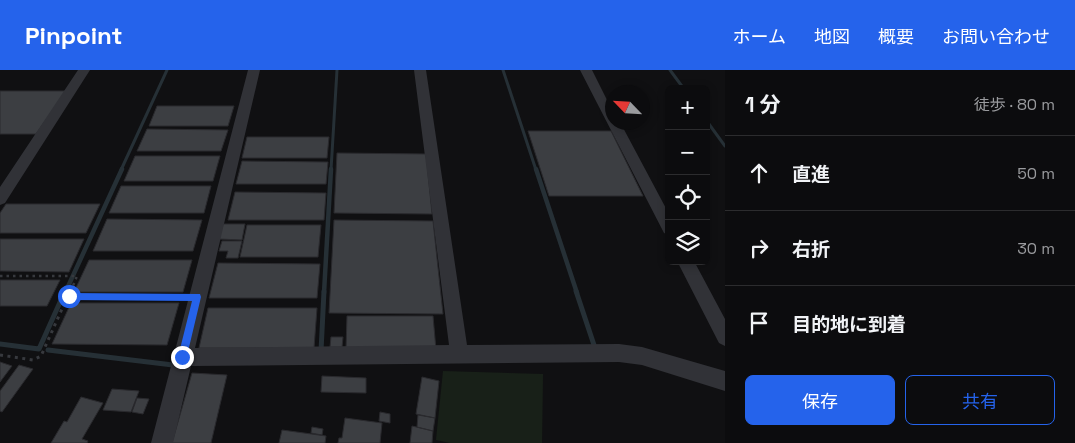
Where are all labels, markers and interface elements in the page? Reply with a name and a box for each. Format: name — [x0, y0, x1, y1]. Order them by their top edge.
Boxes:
text: Pinpoint — [25, 20, 122, 51]
text: ホーム — [733, 25, 786, 48]
text: 地図 — [814, 25, 850, 48]
text: 概要 — [878, 25, 914, 48]
text: お問い合わせ — [942, 25, 1050, 48]
north arrow — [605, 85, 650, 130]
map controls — [665, 85, 710, 265]
button: + — [665, 85, 710, 130]
text: 1 分 — [745, 91, 781, 118]
text: 徒歩 · 80 m — [974, 94, 1055, 115]
button: − — [665, 130, 710, 175]
icon: ahead — [745, 159, 773, 187]
text: 直進 — [792, 162, 830, 187]
text: 50 m — [1017, 163, 1055, 184]
button: locate — [665, 175, 710, 220]
button: layers — [665, 220, 710, 265]
icon: right — [745, 234, 773, 262]
text: 右折 — [792, 237, 830, 262]
text: 30 m — [1017, 238, 1055, 259]
route start — [58, 285, 81, 308]
icon: arrive — [745, 309, 773, 337]
text: 目的地に到着 — [792, 312, 906, 337]
route end — [171, 346, 194, 369]
button: 保存 — [745, 375, 895, 425]
button: 共有 — [905, 375, 1055, 425]

